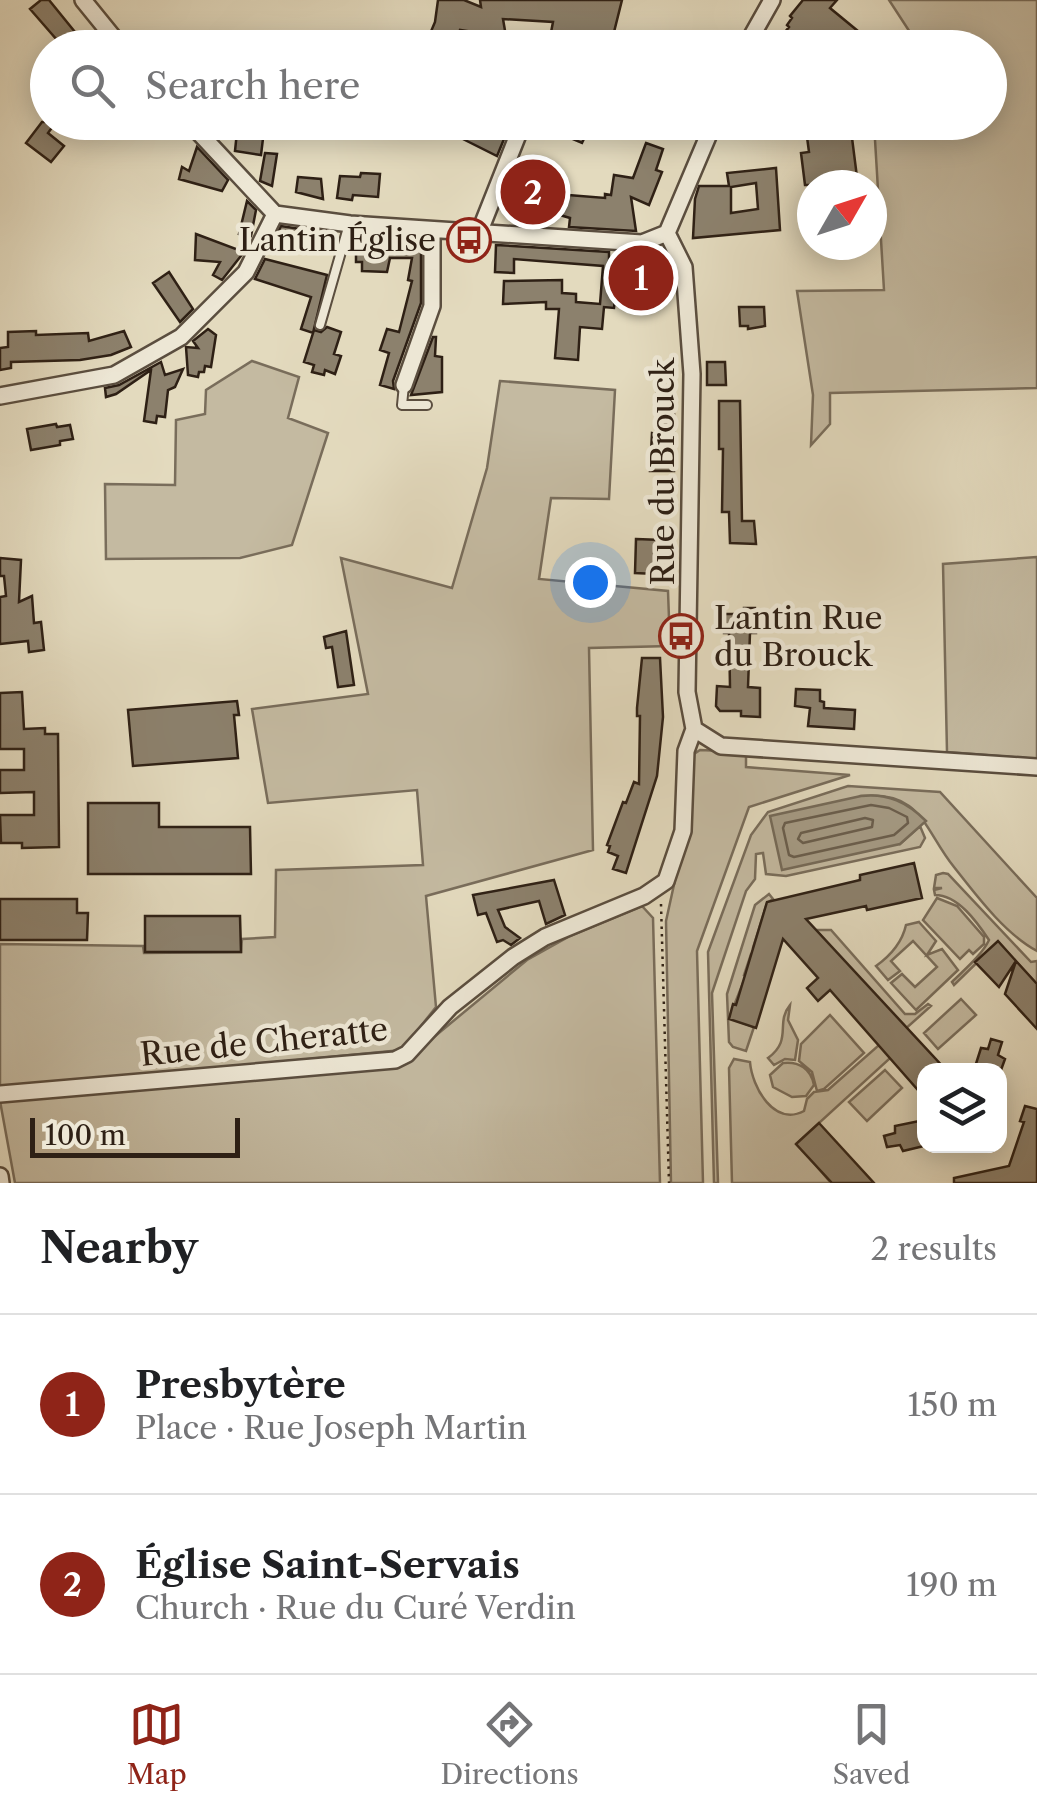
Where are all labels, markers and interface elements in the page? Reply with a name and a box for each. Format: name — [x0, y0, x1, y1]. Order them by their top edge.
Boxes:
search box — [30, 30, 1007, 140]
icon: search — [65, 58, 120, 113]
text: Search here — [145, 62, 360, 109]
pin: 2 — [500, 154, 566, 230]
north arrow — [797, 170, 887, 260]
bus stop icon: Lantin Église — [446, 217, 492, 263]
place label: Lantin Église — [239, 220, 436, 259]
pin: 1 — [608, 240, 674, 316]
street label: Rue du Brouck — [643, 357, 682, 586]
your location — [565, 557, 616, 608]
place label: Lantin Rue du Brouck — [714, 598, 883, 674]
bus stop icon: Lantin Rue du Brouck — [658, 613, 704, 659]
street label: Rue de Cheratte — [138, 1009, 390, 1074]
map controls — [917, 1063, 1007, 1153]
button: layers — [917, 1063, 1007, 1153]
scale bar — [30, 1113, 240, 1158]
text: 100 m — [45, 1118, 126, 1152]
text: Nearby — [40, 1222, 198, 1274]
text: 2 results — [871, 1229, 997, 1268]
text: Presbytère — [135, 1361, 346, 1408]
text: 1 — [65, 1385, 80, 1424]
text: 150 m — [908, 1385, 997, 1424]
text: Place · Rue Joseph Martin — [135, 1408, 527, 1447]
text: Église Saint-Servais — [135, 1541, 520, 1588]
text: 2 — [63, 1565, 82, 1604]
text: 190 m — [906, 1565, 997, 1604]
text: Church · Rue du Curé Verdin — [135, 1588, 576, 1627]
tab: Map — [127, 1697, 187, 1791]
tab: Directions — [440, 1697, 579, 1791]
tab: Saved — [832, 1697, 910, 1791]

